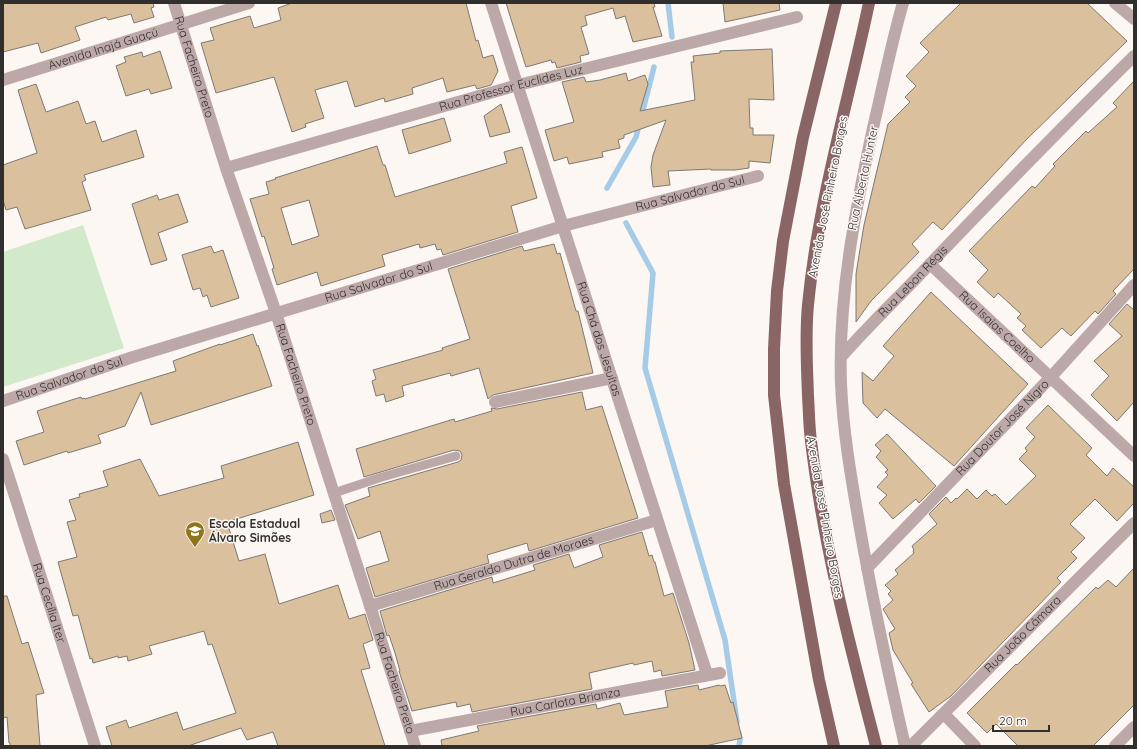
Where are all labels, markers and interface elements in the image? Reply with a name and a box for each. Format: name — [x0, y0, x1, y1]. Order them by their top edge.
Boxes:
street label: Rua Facheiro Preto — [172, 14, 218, 120]
street label: Avenida Inajá Guaçú — [46, 24, 160, 72]
street label: Rua Professor Euclides Luz — [437, 61, 585, 114]
street label: Avenida José Pinheiro Borges — [804, 114, 851, 279]
street label: Rua Alberta Hunter — [844, 124, 881, 232]
street label: Rua Salvador do Sul — [634, 172, 746, 214]
street label: Rua Lebon Régis — [875, 242, 951, 320]
street label: Rua Salvador do Sul — [323, 258, 434, 305]
street label: Rua Chá dos Jesuítas — [574, 280, 625, 398]
street label: Rua Isaias Coelho — [956, 287, 1038, 366]
street label: Rua Facheiro Preto — [273, 322, 320, 427]
street label: Rua Salvador do Sul — [14, 353, 125, 403]
street label: Rua Doutor José Nigro — [952, 376, 1052, 478]
street label: Avenida José Pinheiro Borges — [804, 435, 847, 600]
place label: Escola Estadual Álvaro Simões — [209, 516, 300, 545]
school or university icon: Escola Estadual Álvaro Simões — [184, 520, 206, 548]
street label: Rua Geraldo Dutra de Moraes — [432, 531, 596, 593]
street label: Rua Cecília Iter — [30, 561, 70, 645]
street label: Rua João Câmara — [981, 592, 1064, 675]
street label: Rua Facheiro Preto — [372, 630, 419, 736]
street label: Rua Carlota Brianza — [509, 684, 622, 719]
scale bar — [993, 707, 1049, 733]
text: 20 m — [999, 713, 1027, 728]

